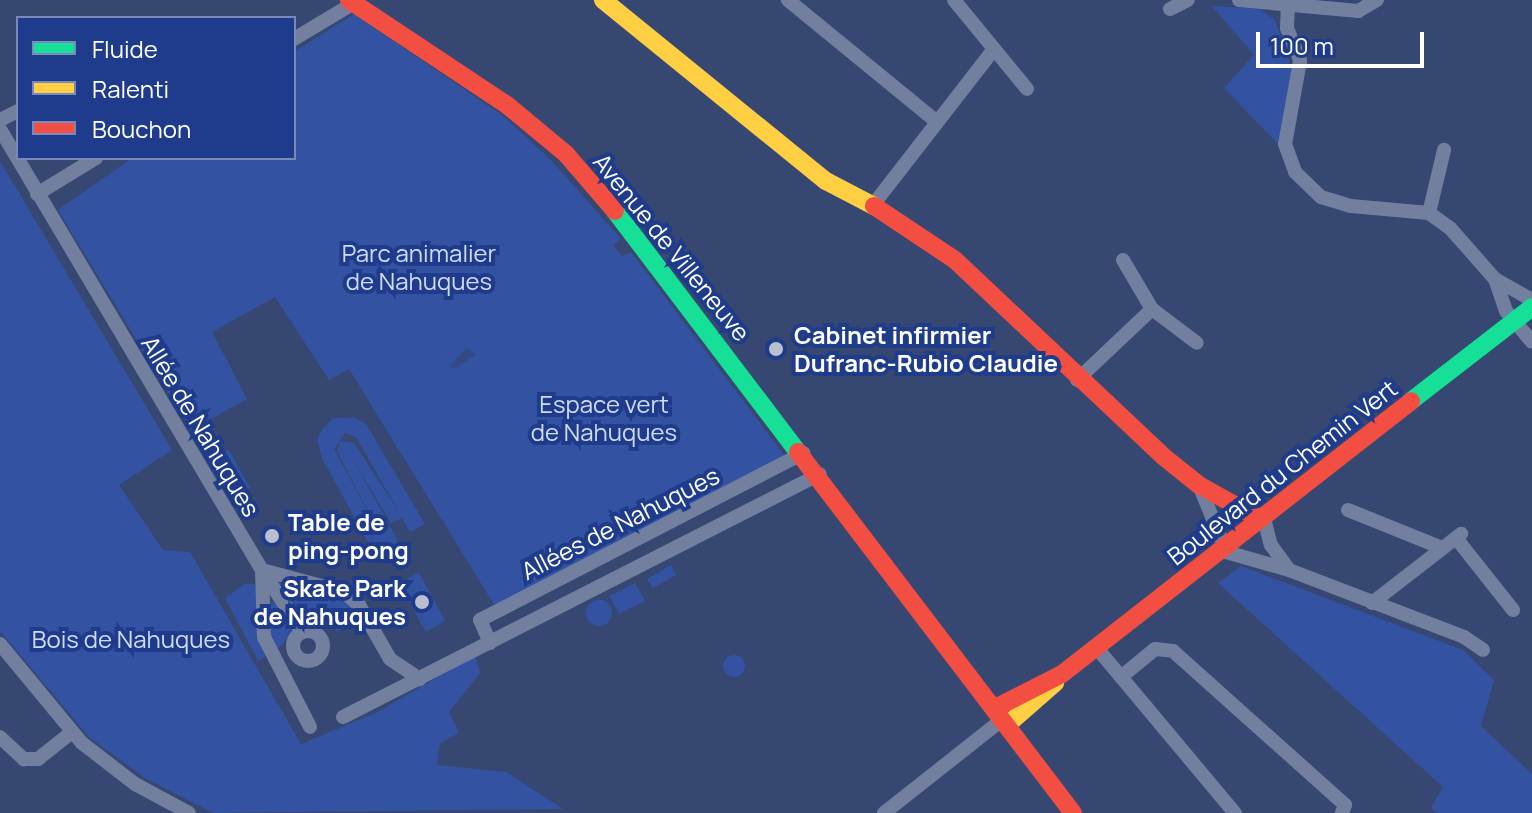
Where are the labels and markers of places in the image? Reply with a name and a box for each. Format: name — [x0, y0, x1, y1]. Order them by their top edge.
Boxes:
place label: Cabinet infirmier Dufranc-Rubio Claudie — [794, 321, 1058, 377]
marker: Cabinet infirmier Dufranc-Rubio Claudie — [765, 338, 787, 360]
place label: Table de ping-pong — [288, 508, 409, 564]
marker: Table de ping-pong — [263, 527, 281, 545]
place label: Skate Park de Nahuques — [254, 574, 406, 630]
marker: Skate Park de Nahuques — [413, 593, 431, 611]

